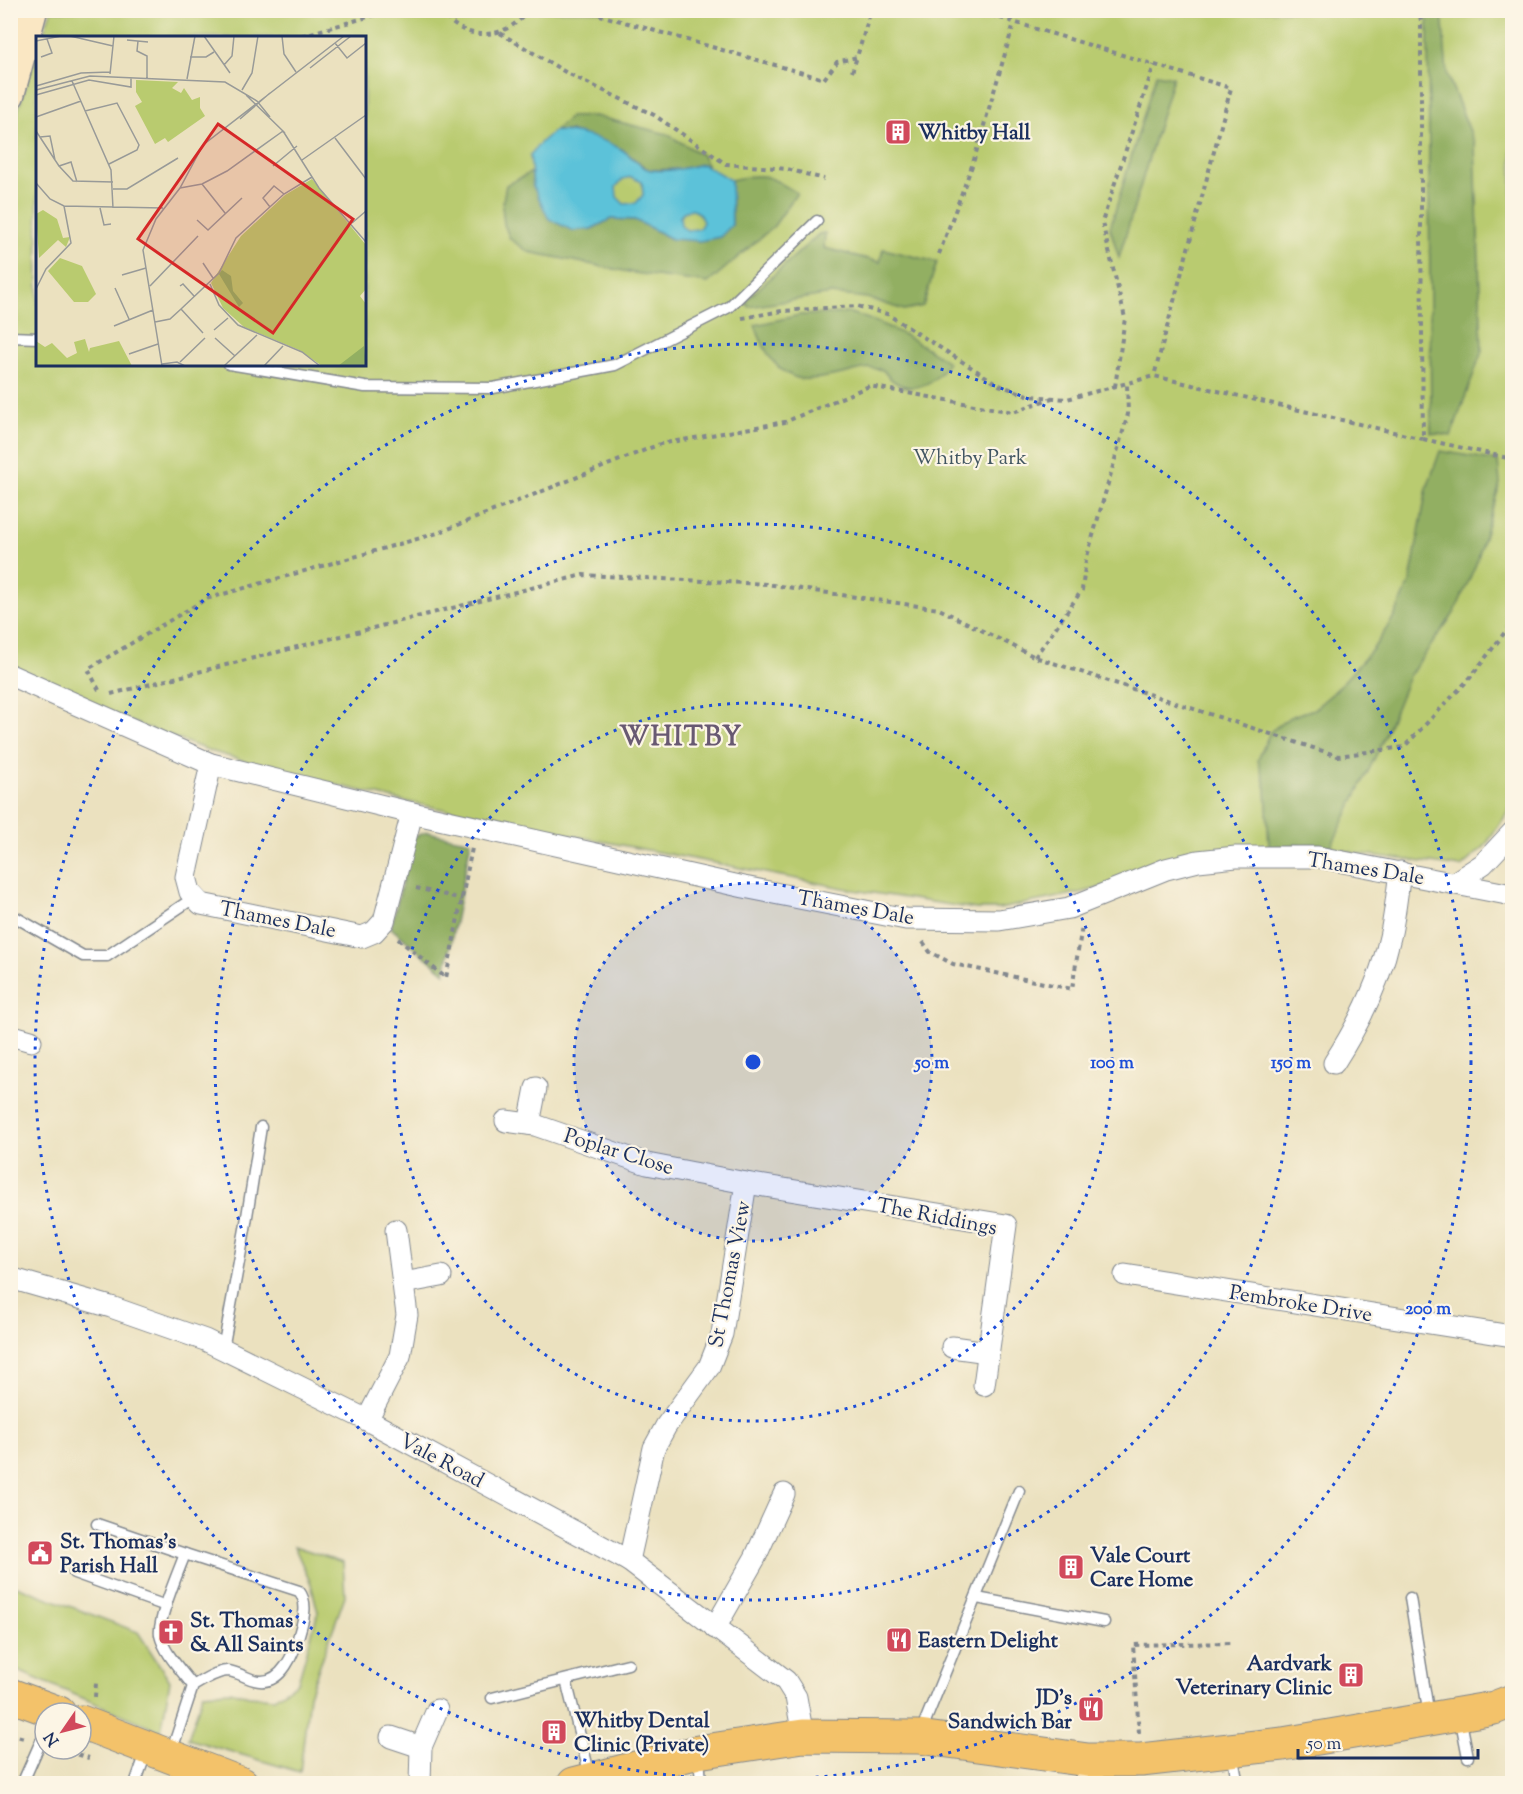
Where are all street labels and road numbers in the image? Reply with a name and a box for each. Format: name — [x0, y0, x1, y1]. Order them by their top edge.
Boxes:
street label: Thames Dale — [1305, 846, 1426, 894]
street label: Thames Dale — [795, 884, 916, 934]
street label: Thames Dale — [217, 895, 338, 947]
street label: Poplar Close — [560, 1122, 677, 1184]
street label: The Riddings — [874, 1192, 999, 1244]
street label: St Thomas View — [702, 1198, 760, 1350]
street label: Pembroke Drive — [1227, 1279, 1374, 1331]
street label: Vale Road — [393, 1427, 489, 1497]

